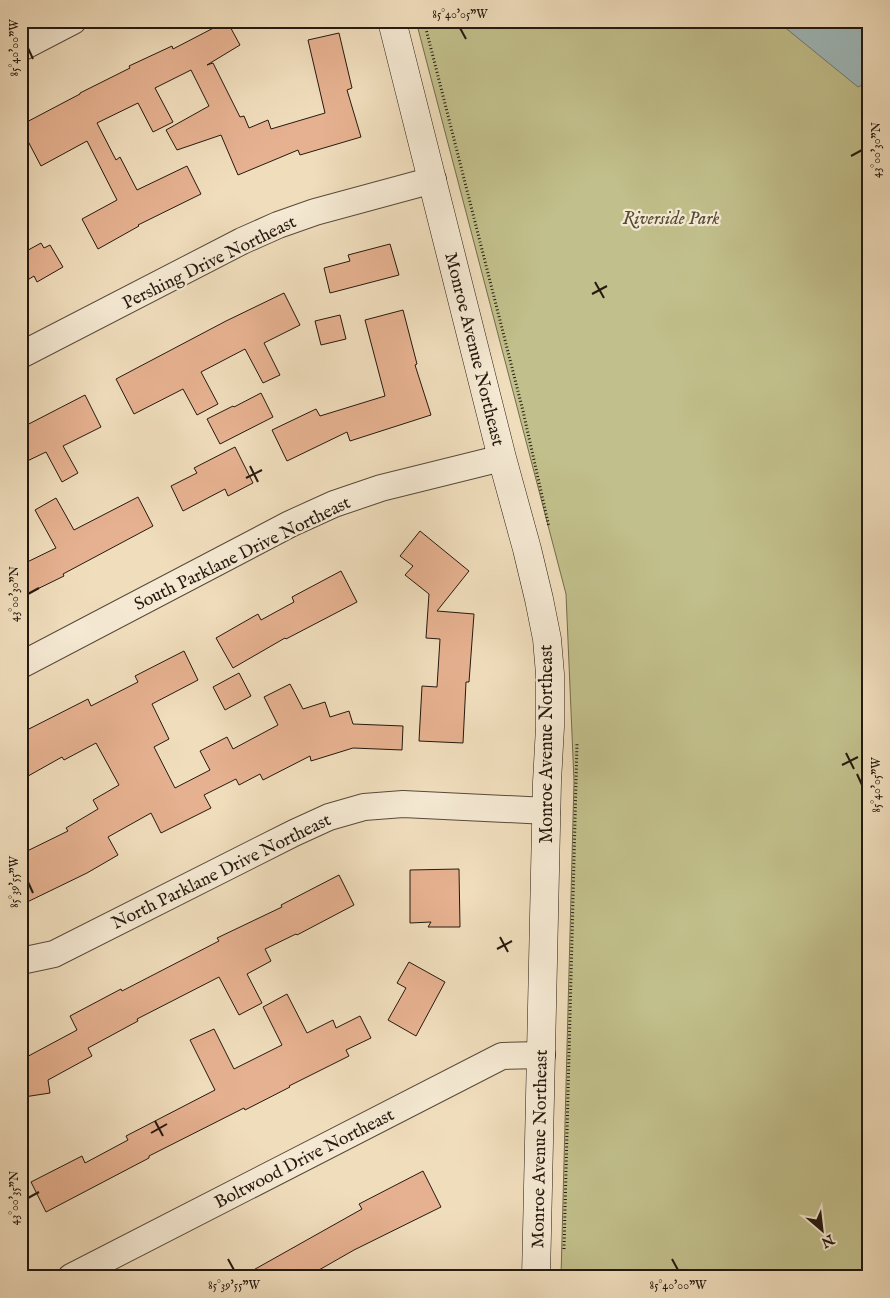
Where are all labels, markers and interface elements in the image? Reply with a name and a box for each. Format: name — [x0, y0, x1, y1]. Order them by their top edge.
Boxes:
text: 85°40'05"W — [432, 7, 488, 22]
text: 85°40'00"W — [7, 19, 22, 77]
text: 43°00'30"N — [869, 121, 884, 178]
park label: Riverside Park — [623, 208, 719, 231]
street label: Pershing Drive Northeast — [119, 211, 300, 315]
street label: Monroe Avenue Northeast — [438, 250, 509, 449]
street label: South Parklane Drive Northeast — [131, 492, 355, 617]
text: 43°00'30"N — [7, 565, 22, 622]
street label: Monroe Avenue Northeast — [536, 645, 559, 843]
text: 85°40'05"W — [869, 757, 884, 813]
street label: North Parklane Drive Northeast — [108, 809, 335, 936]
text: 85°39'55"W — [7, 855, 22, 908]
street label: Monroe Avenue Northeast — [527, 1049, 554, 1249]
street label: Boltwood Drive Northeast — [211, 1104, 398, 1215]
text: 43°00'35"N — [7, 1170, 22, 1225]
north arrow — [798, 1206, 848, 1256]
text: N — [818, 1229, 838, 1251]
text: 85°39'55"W — [208, 1278, 261, 1293]
text: 85°40'00"W — [649, 1278, 707, 1293]

